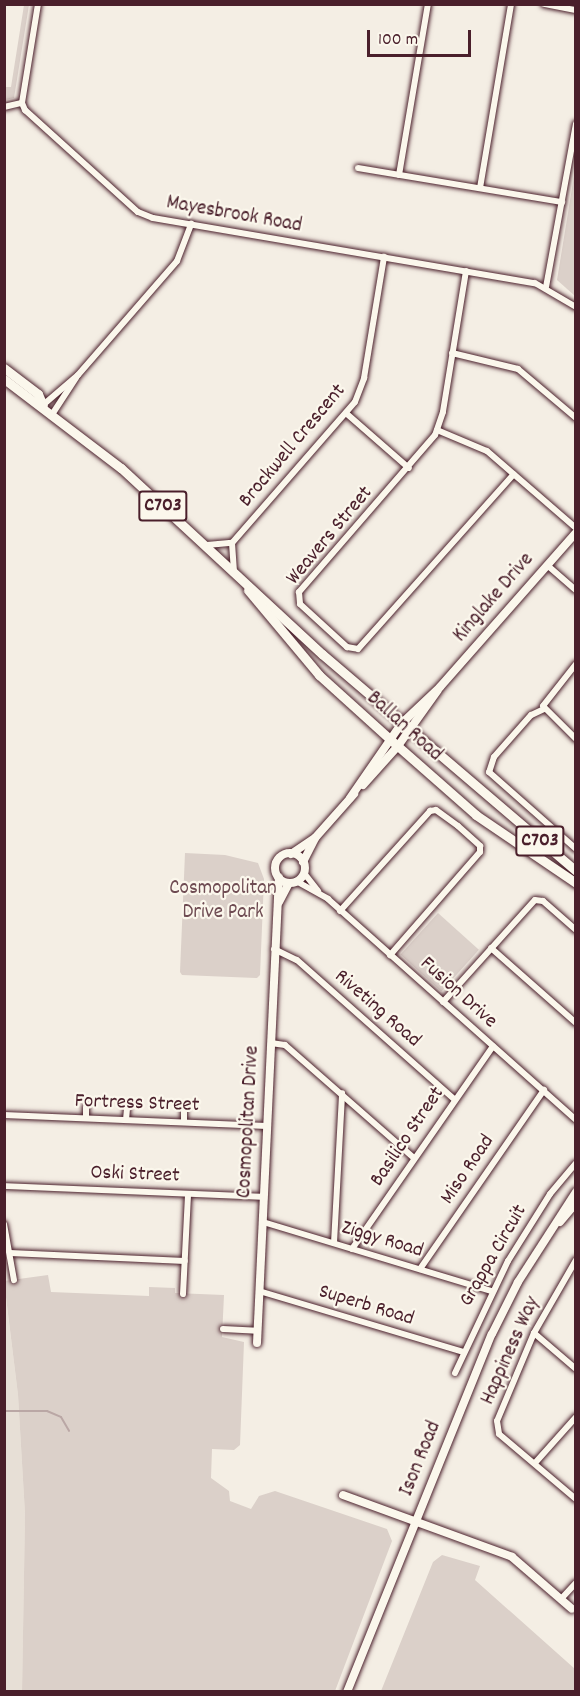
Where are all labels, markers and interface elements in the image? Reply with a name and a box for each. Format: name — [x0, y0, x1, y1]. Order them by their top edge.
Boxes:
scale bar — [370, 18, 474, 56]
text: 100 m — [378, 28, 418, 53]
street label: Mayesbrook Road — [164, 191, 304, 239]
street label: Brockwell Crescent — [234, 379, 352, 513]
street label: Weavers Street — [281, 481, 379, 591]
road number: C703 — [138, 489, 188, 523]
street label: Kinglake Drive — [448, 548, 540, 648]
street label: Ballan Road — [361, 686, 447, 768]
road number: C703 — [514, 824, 566, 858]
park label: Cosmopolitan Drive Park — [169, 876, 277, 926]
street label: Fusion Drive — [414, 952, 502, 1034]
street label: Riveting Road — [328, 965, 426, 1053]
street label: Cosmopolitan Drive — [232, 1045, 266, 1199]
street label: Basilico Street — [365, 1082, 451, 1192]
street label: Fortress Street — [74, 1089, 200, 1119]
street label: Miso Road — [436, 1130, 500, 1210]
street label: Oski Street — [90, 1161, 180, 1189]
street label: Grappa Circuit — [455, 1201, 533, 1311]
street label: Ziggy Road — [338, 1216, 426, 1264]
street label: Superb Road — [315, 1280, 417, 1332]
street label: Happiness Way — [476, 1293, 546, 1409]
street label: Ison Road — [395, 1418, 447, 1500]

